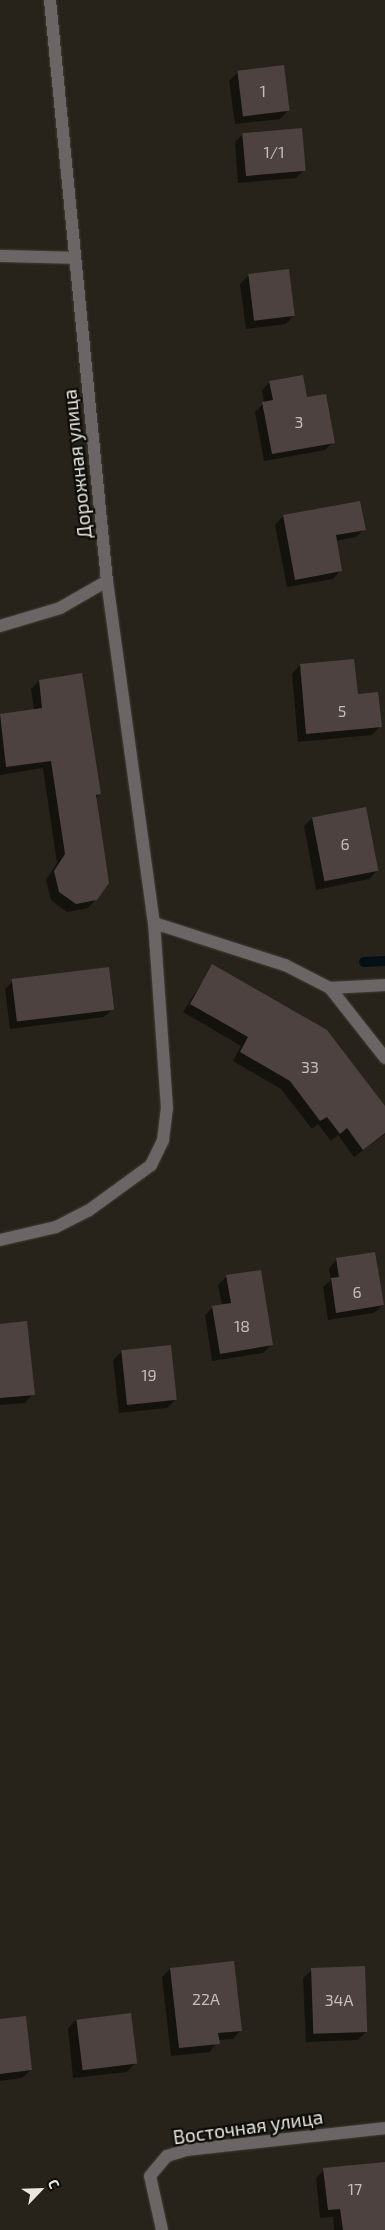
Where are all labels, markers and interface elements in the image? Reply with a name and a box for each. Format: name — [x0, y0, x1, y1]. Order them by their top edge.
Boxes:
house number: 1 — [260, 81, 266, 101]
house number: 1/1 — [263, 142, 285, 162]
street label: Дорожная улица — [58, 388, 96, 540]
house number: 3 — [295, 412, 303, 432]
house number: 5 — [338, 701, 346, 721]
house number: 6 — [340, 834, 350, 854]
house number: 33 — [301, 1057, 319, 1077]
house number: 6 — [352, 1282, 362, 1302]
house number: 18 — [234, 1316, 250, 1336]
house number: 19 — [141, 1365, 157, 1385]
house number: 22А — [192, 1989, 220, 2009]
house number: 34А — [325, 1990, 353, 2010]
street label: Восточная улица — [172, 2105, 324, 2149]
north arrow — [15, 2165, 65, 2215]
text: С — [45, 2176, 64, 2191]
house number: 17 — [348, 2179, 362, 2199]

